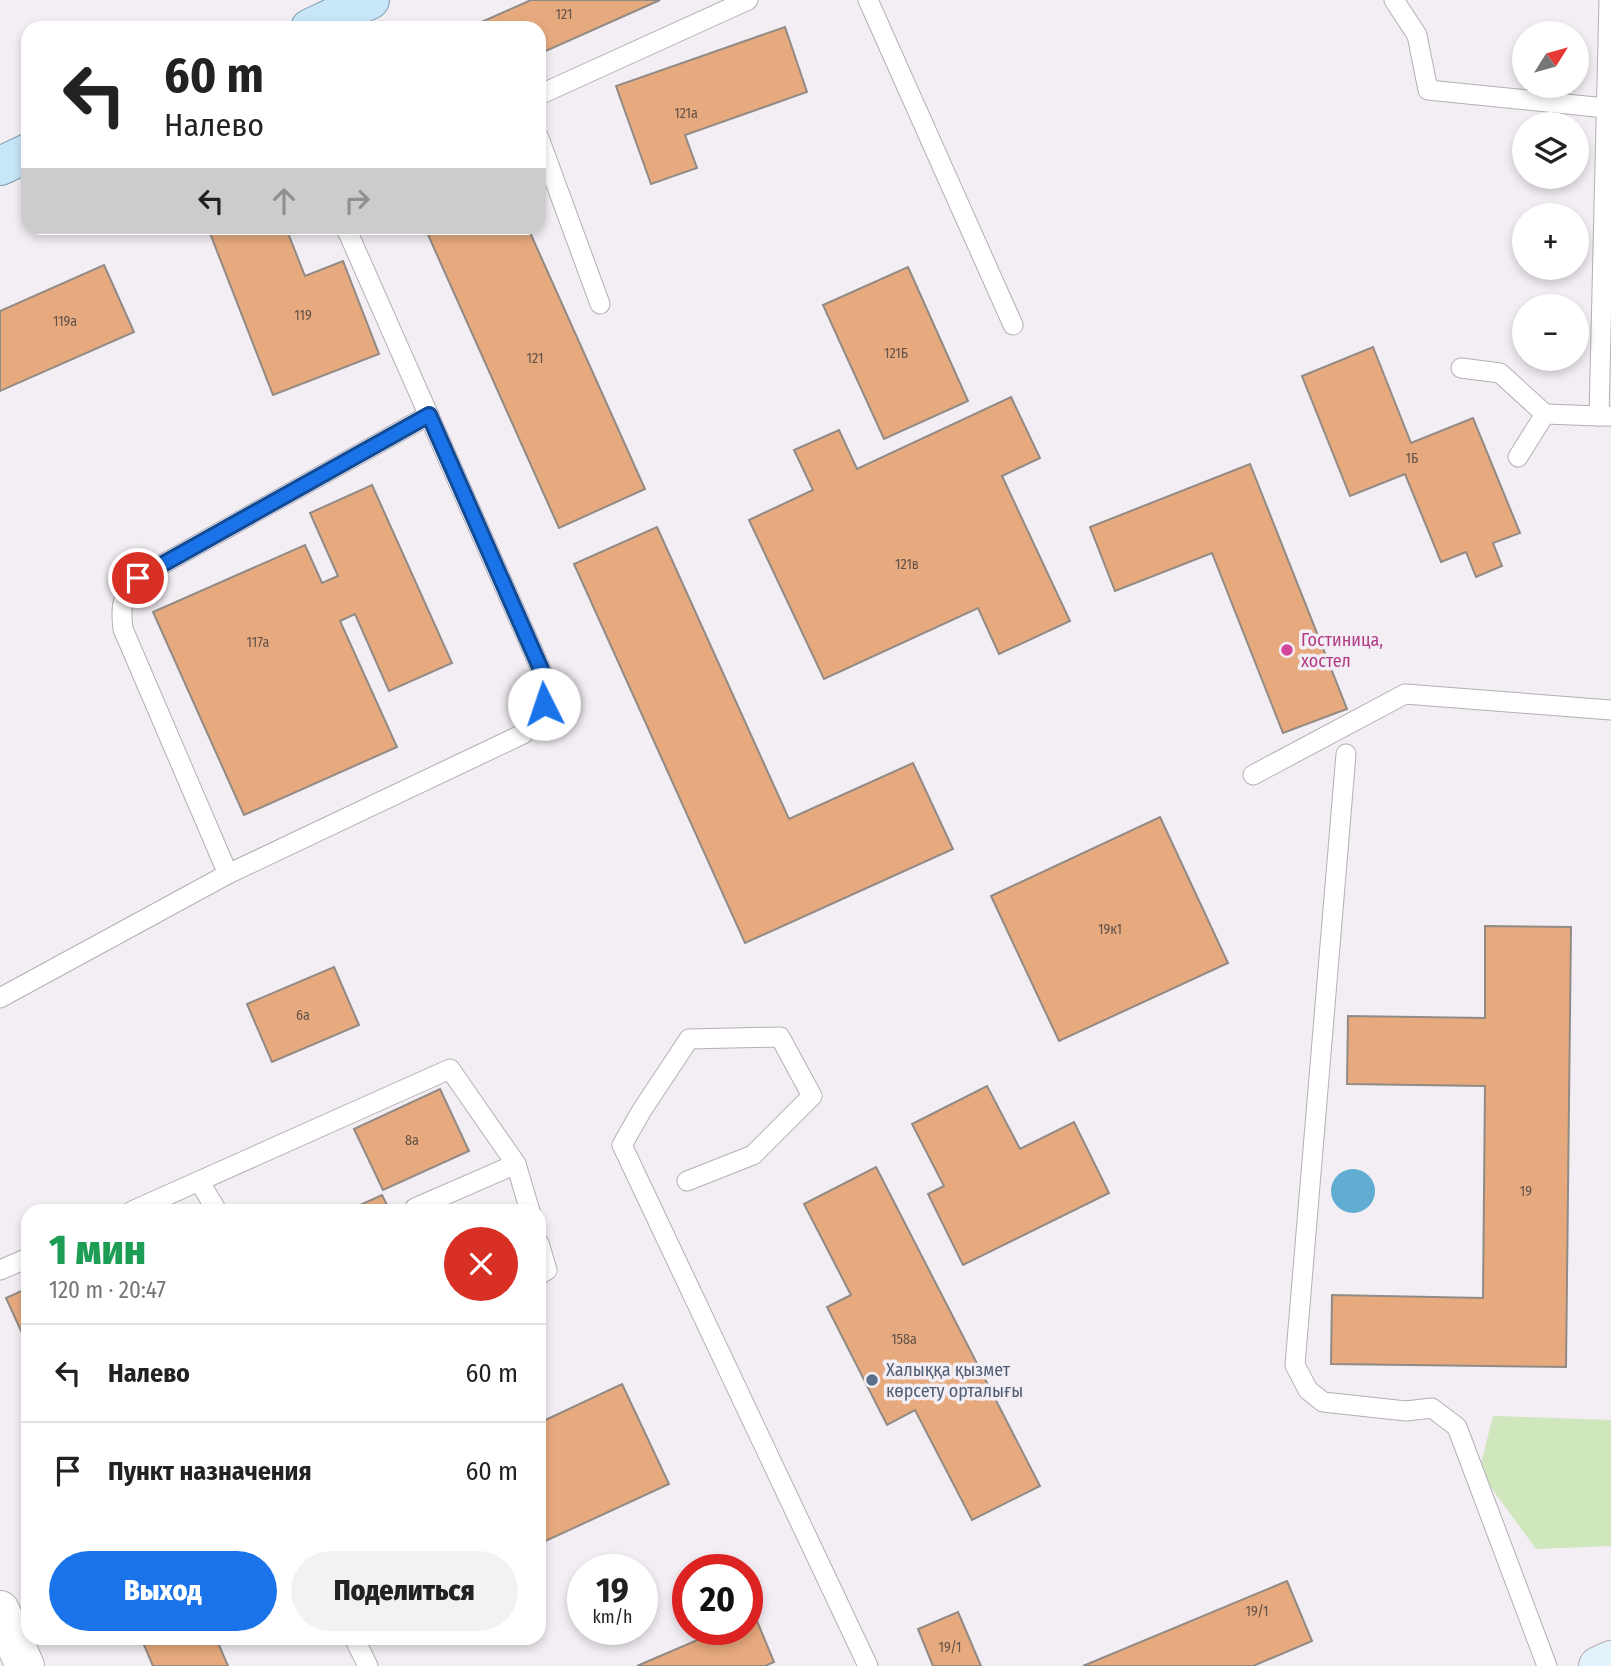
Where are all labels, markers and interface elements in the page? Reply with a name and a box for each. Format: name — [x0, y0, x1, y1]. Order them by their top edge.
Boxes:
house number: 121 — [556, 6, 572, 23]
north arrow — [1512, 21, 1589, 98]
map controls — [1512, 21, 1589, 371]
text: 60 m — [164, 46, 264, 105]
icon: left — [49, 49, 140, 140]
house number: 121а — [674, 105, 698, 122]
text: Налево — [164, 106, 264, 144]
button: layers — [1512, 112, 1589, 189]
icon: left — [192, 182, 230, 220]
icon: ahead — [265, 182, 303, 220]
icon: right — [338, 182, 376, 220]
button: + — [1512, 203, 1589, 280]
button: − — [1512, 294, 1589, 371]
house number: 119 — [294, 307, 312, 324]
house number: 119а — [53, 313, 77, 330]
house number: 121Б — [884, 345, 908, 362]
house number: 121 — [527, 350, 543, 367]
house number: 1Б — [1406, 450, 1418, 467]
pin — [108, 548, 168, 608]
house number: 121в — [895, 556, 919, 573]
icon: arrive — [119, 559, 157, 597]
place label: Гостиница, хостел — [1301, 629, 1383, 672]
house number: 117а — [247, 634, 270, 651]
marker: Гостиница, хостел — [1279, 642, 1295, 658]
position arrow — [507, 667, 581, 741]
house number: 19к1 — [1098, 921, 1122, 938]
house number: 6а — [296, 1007, 310, 1024]
house number: 8а — [405, 1132, 419, 1149]
house number: 19 — [1520, 1183, 1532, 1200]
text: 1 мин — [49, 1225, 146, 1275]
button: close — [444, 1227, 518, 1301]
text: 120 m · 20:47 — [49, 1276, 166, 1304]
house number: 158а — [891, 1331, 917, 1348]
icon: left — [49, 1354, 87, 1392]
text: Налево — [108, 1358, 190, 1389]
text: 60 m — [465, 1358, 518, 1389]
place label: Халыққа қызмет көрсету орталығы — [886, 1359, 1023, 1402]
marker: Халыққа қызмет көрсету орталығы — [864, 1372, 880, 1388]
icon: arrive — [49, 1452, 87, 1490]
text: Пункт назначения — [108, 1456, 312, 1487]
text: 60 m — [465, 1456, 518, 1487]
button: Выход — [49, 1551, 277, 1631]
button: Поделиться — [291, 1551, 518, 1631]
speed limit sign: 20 — [672, 1554, 763, 1645]
text: 19 — [596, 1569, 629, 1611]
house number: 19/1 — [1246, 1603, 1268, 1620]
text: km/h — [592, 1606, 633, 1628]
house number: 19/1 — [939, 1639, 961, 1656]

